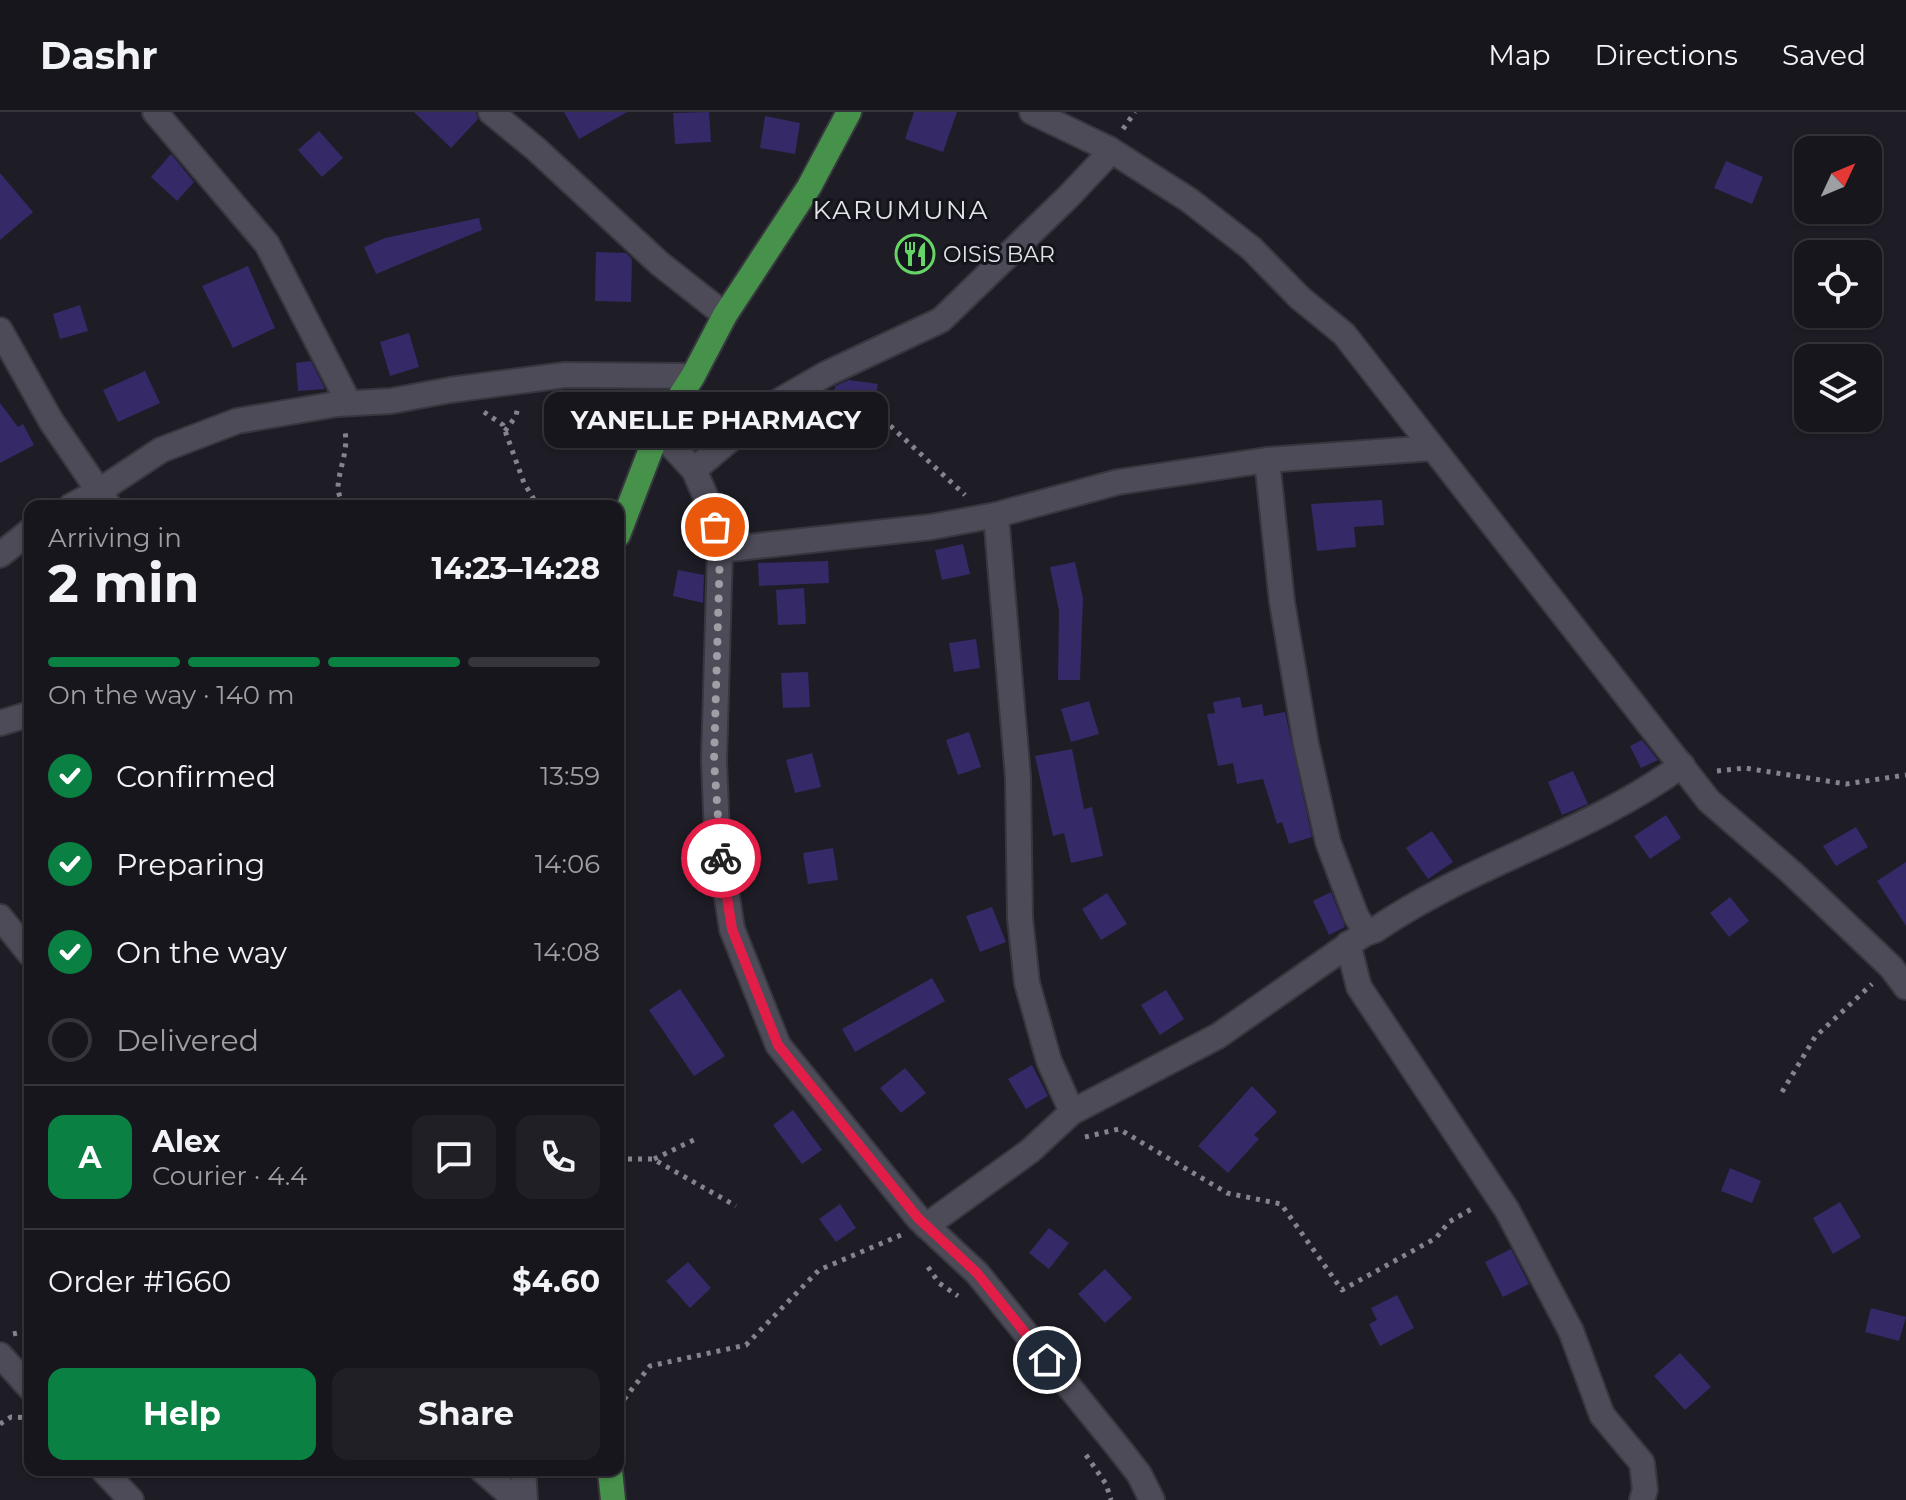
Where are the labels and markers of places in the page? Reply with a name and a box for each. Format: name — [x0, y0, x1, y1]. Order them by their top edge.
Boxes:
restaurant icon: OISiS BAR — [894, 233, 936, 275]
place label: OISiS BAR — [943, 241, 1055, 268]
callout: YANELLE PHARMACY — [543, 391, 887, 447]
pin — [681, 493, 749, 561]
pin — [1013, 1326, 1081, 1394]

